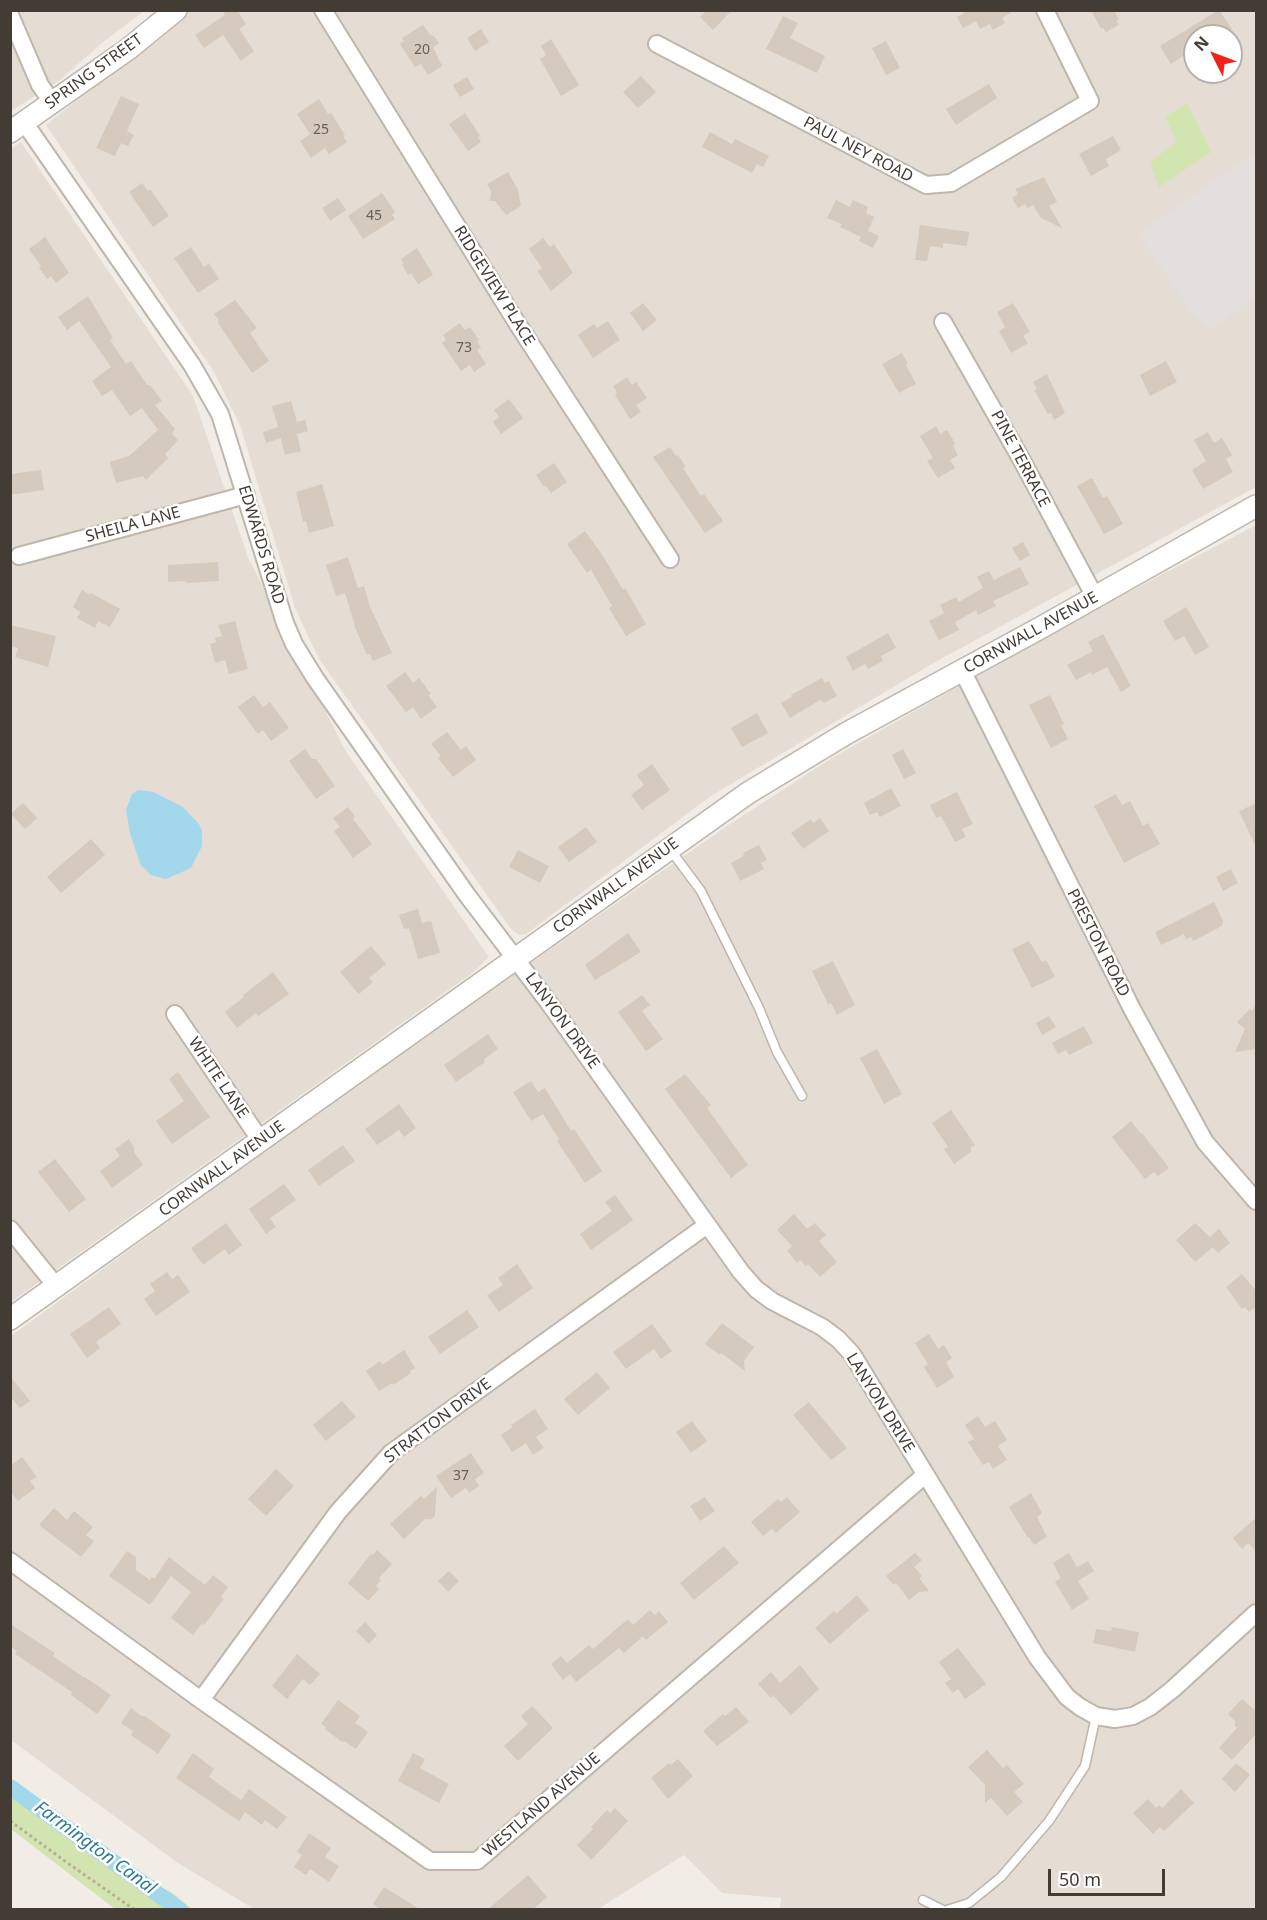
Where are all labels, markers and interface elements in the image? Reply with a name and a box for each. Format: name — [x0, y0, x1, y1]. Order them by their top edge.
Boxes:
north arrow — [1183, 24, 1243, 84]
street label: SPRING STREET — [41, 30, 147, 114]
text: N — [1189, 31, 1214, 55]
house number: 20 — [414, 42, 430, 58]
street label: PAUL NEY ROAD — [800, 113, 916, 187]
house number: 25 — [313, 122, 329, 138]
house number: 45 — [366, 208, 382, 224]
street label: RIDGEVIEW PLACE — [449, 223, 539, 349]
house number: 73 — [456, 340, 472, 356]
street label: PINE TERRACE — [986, 407, 1054, 511]
street label: EDWARDS ROAD — [234, 483, 288, 607]
street label: SHEILA LANE — [83, 503, 183, 547]
street label: CORNWALL AVENUE — [960, 588, 1102, 678]
street label: CORNWALL AVENUE — [549, 834, 683, 938]
street label: PRESTON ROAD — [1062, 886, 1134, 1000]
street label: LANYON DRIVE — [521, 969, 603, 1073]
street label: WHITE LANE — [184, 1034, 252, 1122]
street label: CORNWALL AVENUE — [155, 1117, 289, 1221]
street label: LANYON DRIVE — [842, 1350, 918, 1456]
street label: STRATTON DRIVE — [381, 1375, 495, 1467]
house number: 37 — [453, 1468, 469, 1484]
street label: WESTLAND AVENUE — [480, 1749, 604, 1861]
water label: Farmington Canal — [30, 1797, 160, 1899]
scale bar — [1051, 1857, 1168, 1895]
text: 50 m — [1059, 1867, 1101, 1891]

